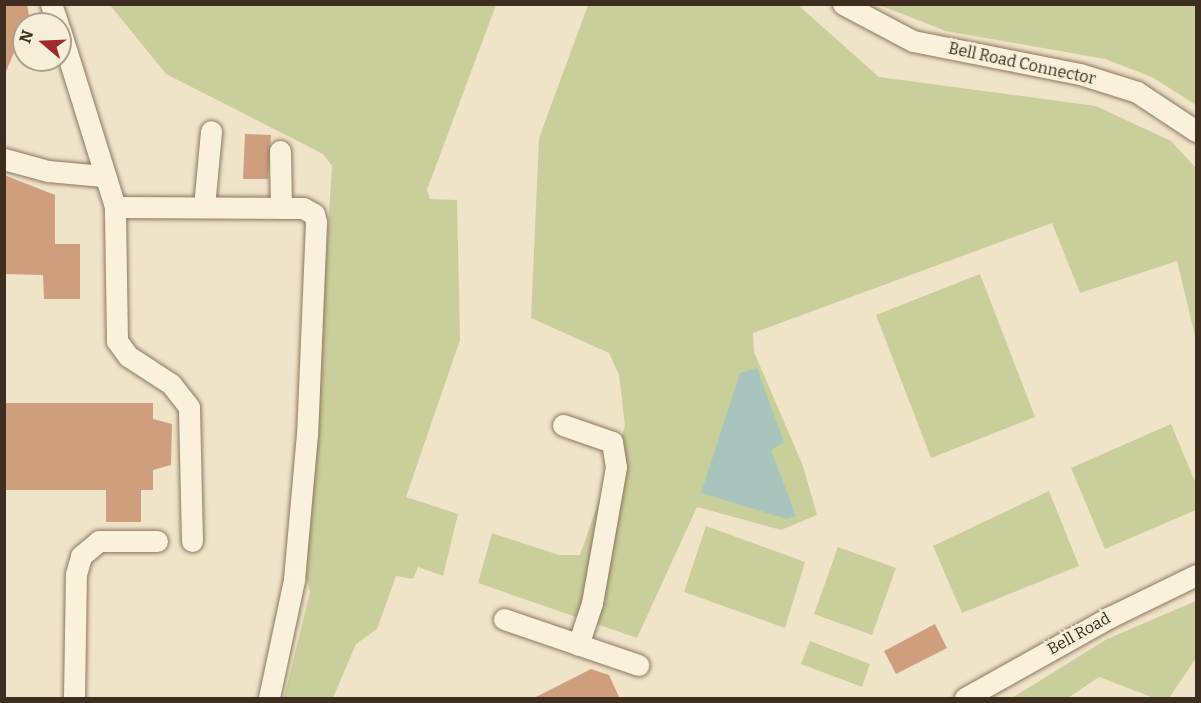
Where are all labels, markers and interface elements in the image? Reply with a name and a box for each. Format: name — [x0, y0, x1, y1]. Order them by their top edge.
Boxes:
north arrow — [12, 12, 72, 72]
text: N — [15, 28, 37, 46]
street label: Bell Road Connector — [947, 39, 1097, 89]
street label: Bell Road — [1044, 609, 1114, 659]

